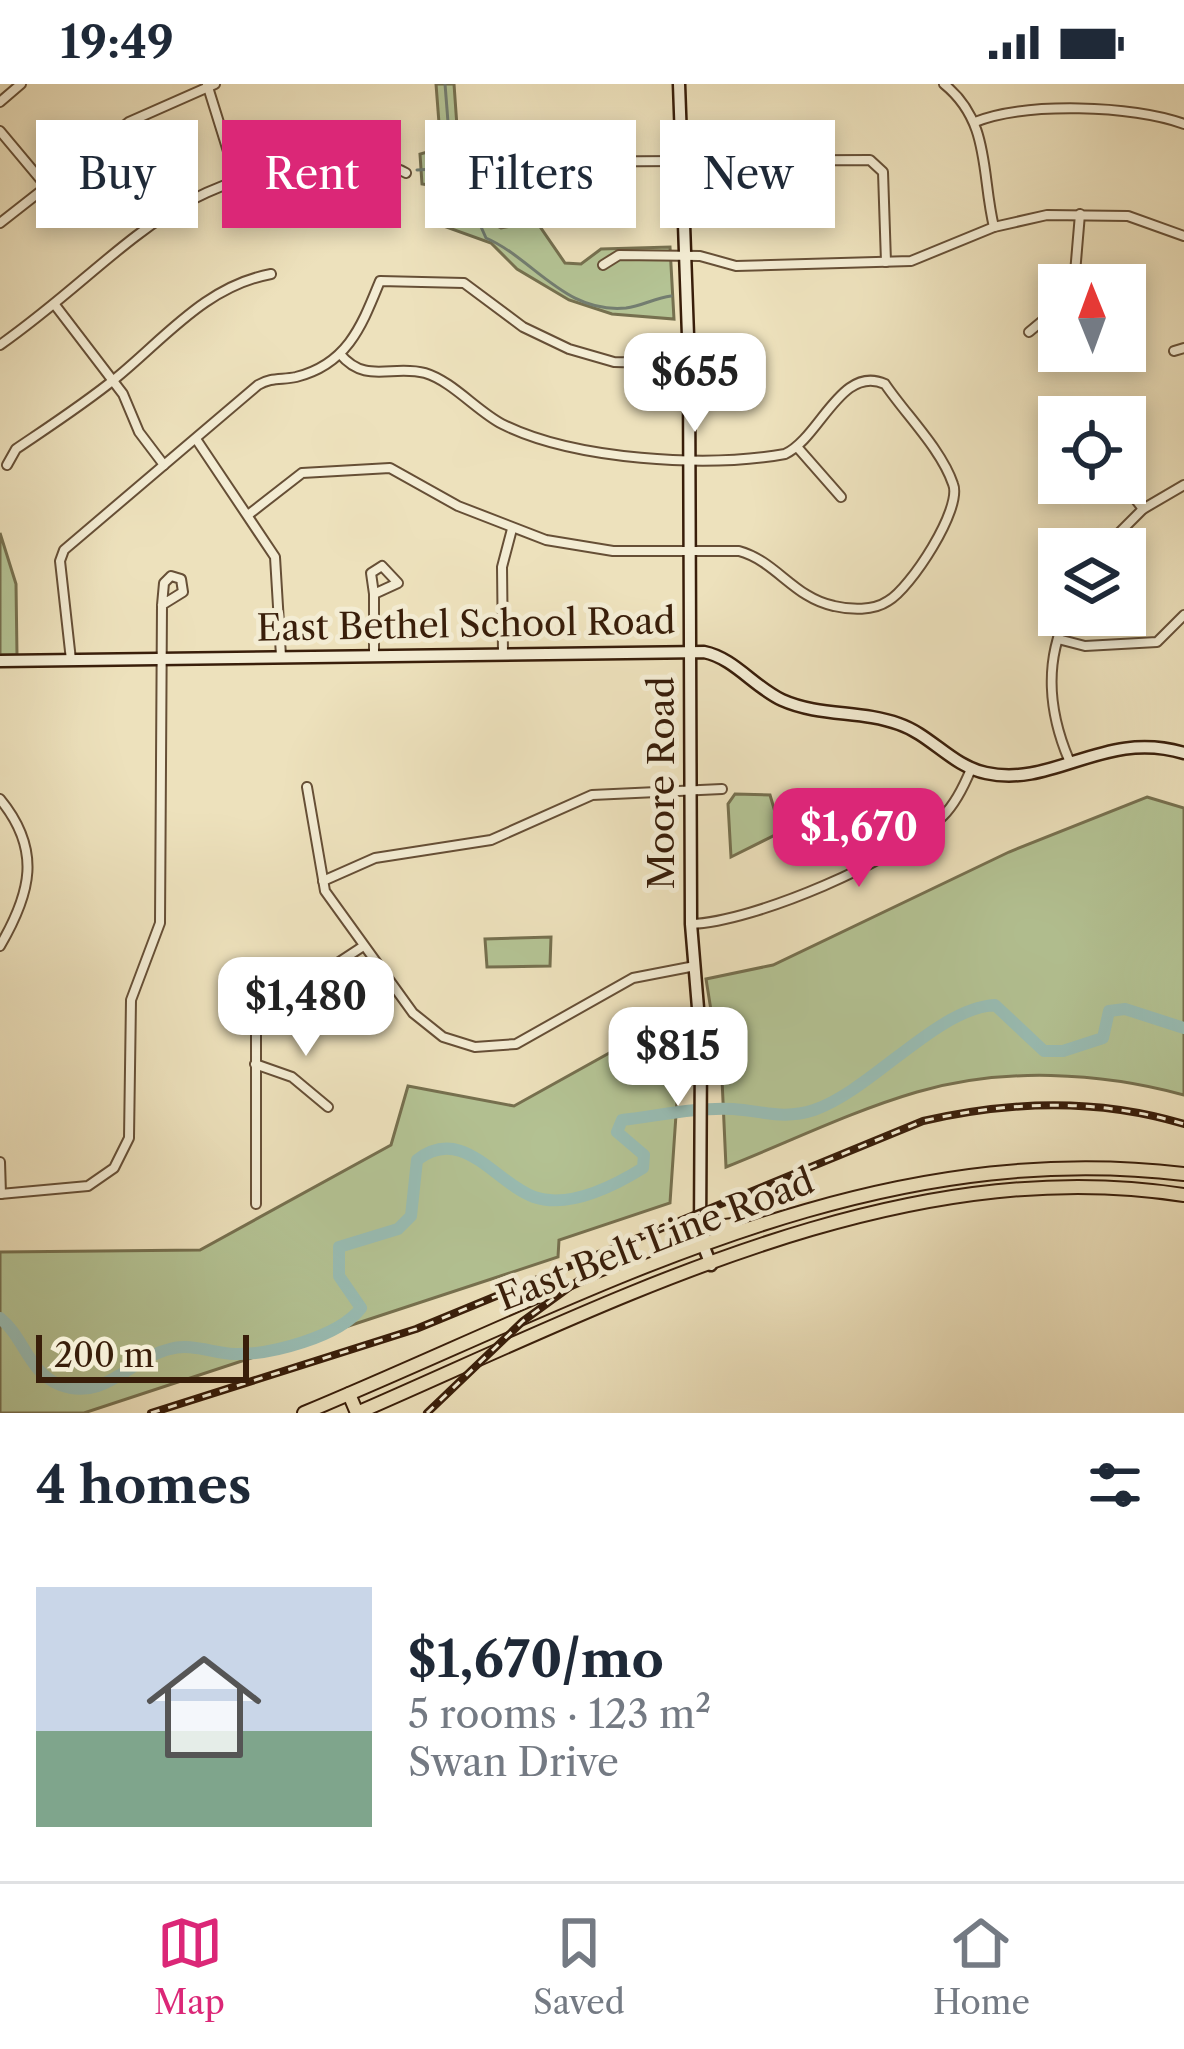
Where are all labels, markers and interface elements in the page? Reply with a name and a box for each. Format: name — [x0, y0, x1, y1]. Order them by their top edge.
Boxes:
text: 19:49 — [60, 14, 174, 70]
chip: Buy — [36, 120, 198, 228]
chip: Rent — [222, 120, 401, 228]
chip: Filters — [425, 120, 636, 228]
chip: New — [660, 120, 835, 228]
north arrow — [1038, 264, 1146, 372]
map controls — [1038, 264, 1146, 636]
pin: $655 — [624, 333, 766, 435]
text: $655 — [651, 348, 739, 396]
button: locate — [1038, 396, 1146, 504]
button: layers — [1038, 528, 1146, 636]
street label: East Bethel School Road — [256, 598, 676, 650]
street label: Moore Road — [639, 676, 683, 890]
pin: $1,670 — [761, 788, 957, 890]
text: $1,670 — [800, 803, 918, 851]
pin: $1,480 — [208, 957, 404, 1059]
text: $1,480 — [245, 972, 367, 1020]
pin: $815 — [607, 1007, 749, 1109]
text: $815 — [636, 1022, 720, 1070]
street label: East Belt Line Road — [490, 1158, 820, 1320]
scale bar — [36, 1329, 249, 1382]
text: 200 m — [54, 1335, 154, 1376]
icon: filters — [1082, 1452, 1148, 1518]
text: 4 homes — [36, 1454, 251, 1516]
text: $1,670/mo — [408, 1628, 664, 1690]
icon: home — [132, 1635, 276, 1779]
text: 5 rooms · 123 m² — [408, 1690, 711, 1738]
text: Swan Drive — [408, 1738, 619, 1786]
tab: Map — [154, 1910, 225, 2023]
tab: Saved — [533, 1910, 625, 2023]
tab: Home — [933, 1910, 1030, 2023]

